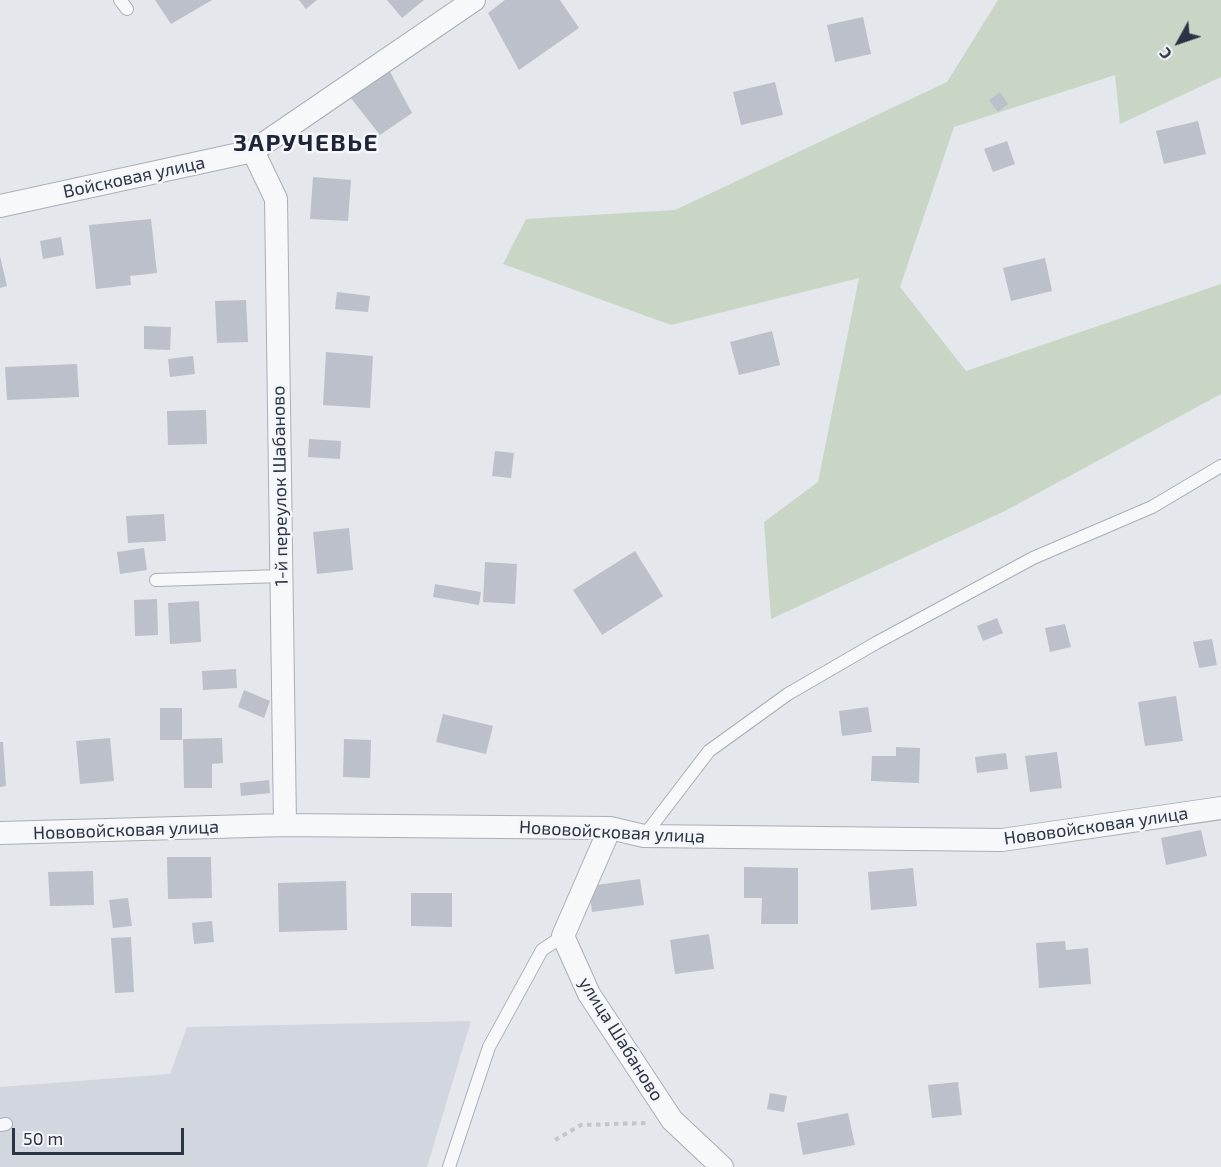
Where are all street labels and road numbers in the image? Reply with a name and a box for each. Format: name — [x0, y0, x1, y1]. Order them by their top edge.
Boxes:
street label: Войсковая улица — [61, 151, 207, 203]
street label: 1-й переулок Шабаново — [267, 385, 293, 587]
street label: Нововойсковая улица — [1002, 802, 1190, 850]
street label: Нововойсковая улица — [33, 816, 219, 844]
street label: Нововойсковая улица — [519, 816, 705, 848]
street label: улица Шабаново — [574, 973, 668, 1105]

